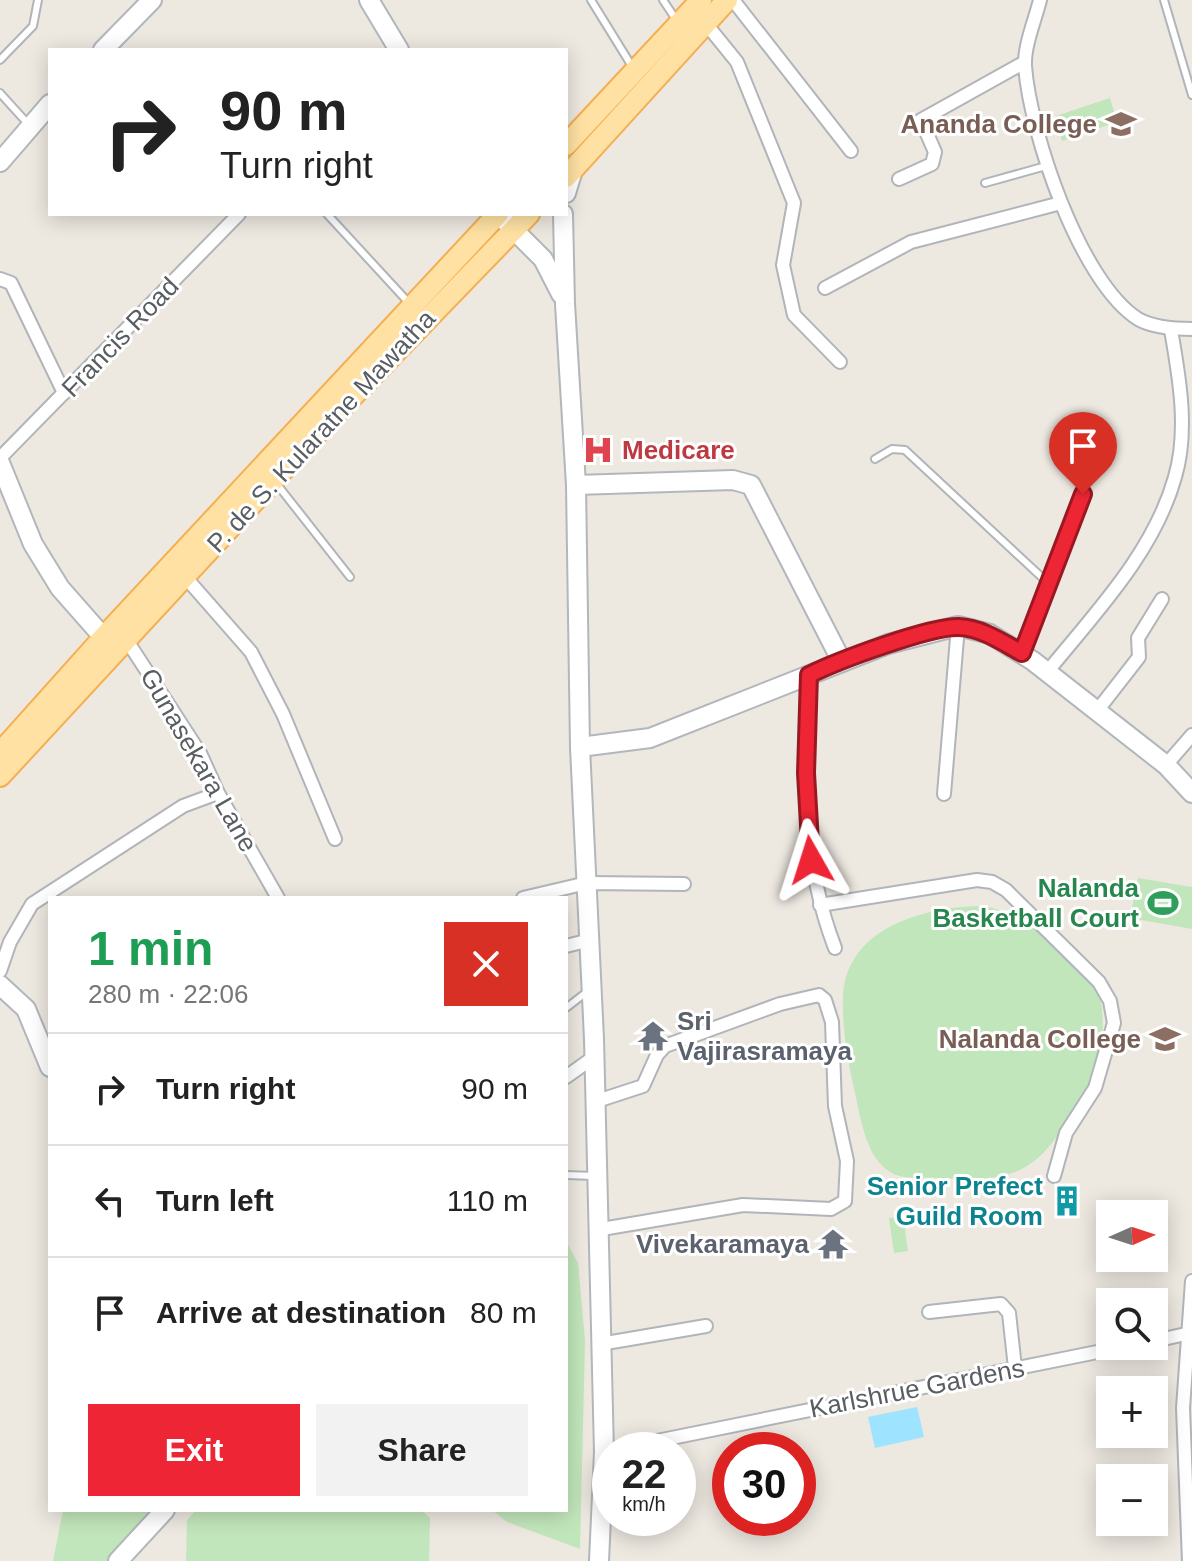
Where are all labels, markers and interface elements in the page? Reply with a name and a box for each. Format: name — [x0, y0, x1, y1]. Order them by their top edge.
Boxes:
text: 90 m — [220, 79, 348, 142]
icon: right — [88, 80, 192, 184]
school or university icon: Ananda College — [1104, 107, 1138, 141]
place label: Ananda College — [901, 109, 1097, 139]
text: Turn right — [220, 145, 373, 186]
street label: Francis Road — [56, 271, 184, 403]
street label: P. de S. Kularatne Mawatha — [201, 303, 442, 558]
pin — [1049, 412, 1117, 494]
icon: arrive — [1061, 424, 1105, 468]
hospital icon: Medicare — [581, 433, 615, 467]
place label: Medicare — [622, 435, 735, 465]
street label: Gunasekara Lane — [134, 663, 264, 857]
position arrow — [769, 818, 853, 902]
place label: Nalanda Basketball Court — [932, 873, 1140, 933]
sports icon: Nalanda Basketball Court — [1146, 886, 1180, 920]
text: 1 min — [88, 922, 213, 975]
button: close — [444, 922, 528, 1006]
text: 280 m · 22:06 — [88, 979, 248, 1009]
place label: Sri Vajirasramaya — [677, 1006, 852, 1066]
temple icon: Sri Vajirasramaya — [636, 1019, 670, 1053]
school or university icon: Nalanda College — [1148, 1022, 1182, 1056]
place label: Nalanda College — [939, 1024, 1141, 1054]
icon: right — [88, 1067, 132, 1111]
text: Turn right — [156, 1072, 295, 1105]
text: 90 m — [461, 1072, 528, 1105]
place label: Senior Prefect Guild Room — [867, 1171, 1043, 1231]
icon: left — [88, 1179, 132, 1223]
text: Turn left — [156, 1184, 274, 1217]
text: 110 m — [447, 1184, 528, 1217]
building icon: Senior Prefect Guild Room — [1050, 1184, 1084, 1218]
north arrow — [1096, 1200, 1168, 1272]
map controls — [1096, 1200, 1168, 1536]
temple icon: Vivekaramaya — [816, 1227, 850, 1261]
place label: Vivekaramaya — [636, 1229, 810, 1259]
button: search — [1096, 1288, 1168, 1360]
icon: arrive — [88, 1291, 132, 1335]
text: Arrive at destination — [156, 1296, 446, 1329]
text: 80 m — [470, 1296, 537, 1329]
street label: Karlshrue Gardens — [807, 1352, 1027, 1424]
button: + — [1096, 1376, 1168, 1448]
button: Exit — [88, 1404, 300, 1496]
button: Share — [316, 1404, 528, 1496]
speed limit sign: 30 — [712, 1432, 816, 1536]
text: 22 — [622, 1452, 666, 1496]
button: − — [1096, 1464, 1168, 1536]
text: km/h — [622, 1493, 666, 1515]

